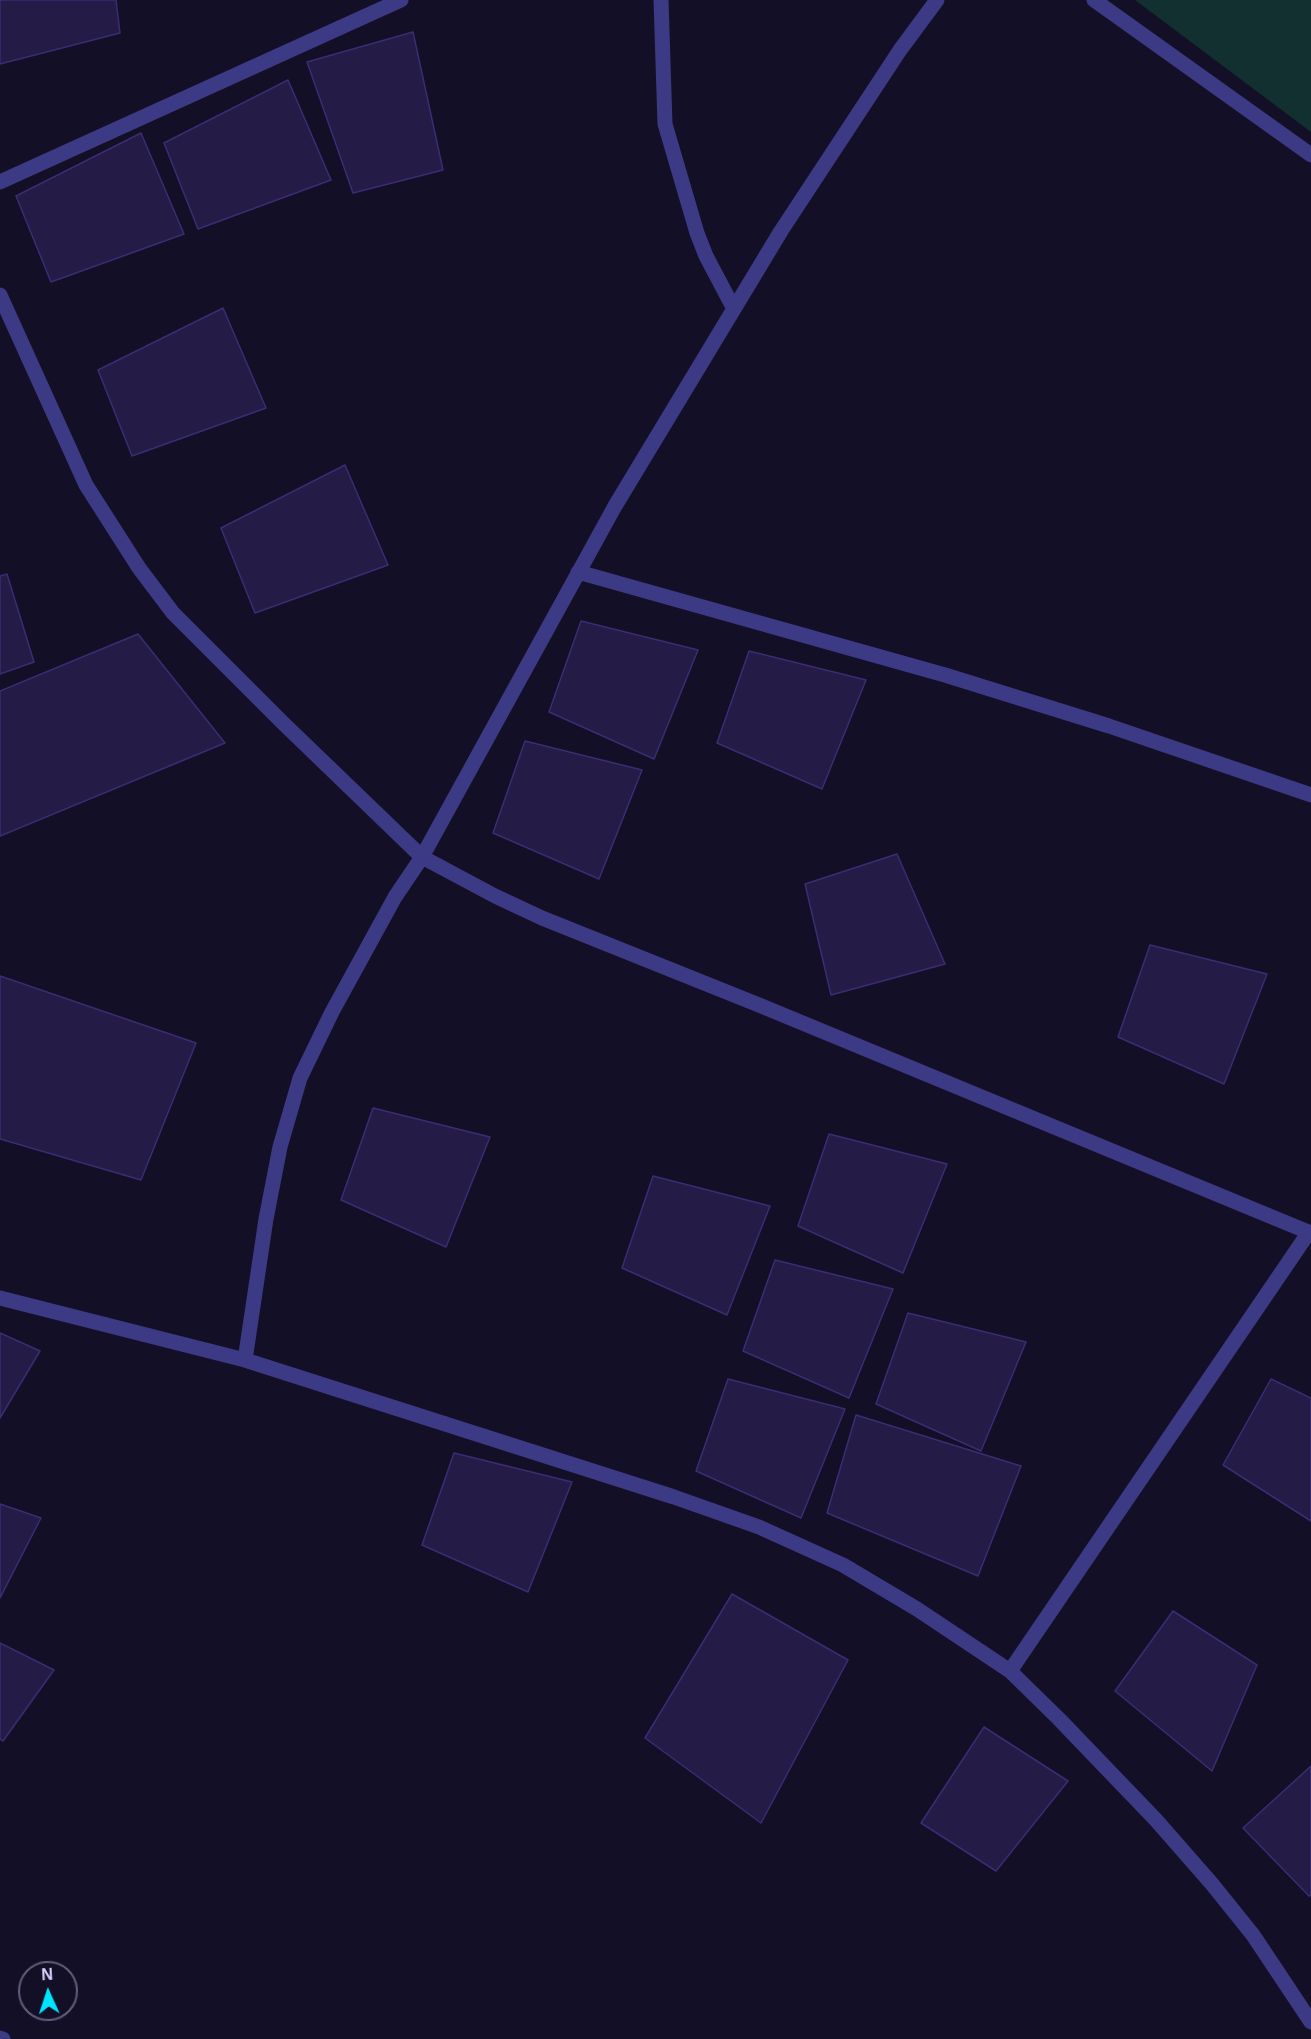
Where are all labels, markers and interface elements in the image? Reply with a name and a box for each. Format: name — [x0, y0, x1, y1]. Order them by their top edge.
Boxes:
north arrow — [18, 1961, 78, 2021]
text: N — [41, 1966, 53, 1983]

